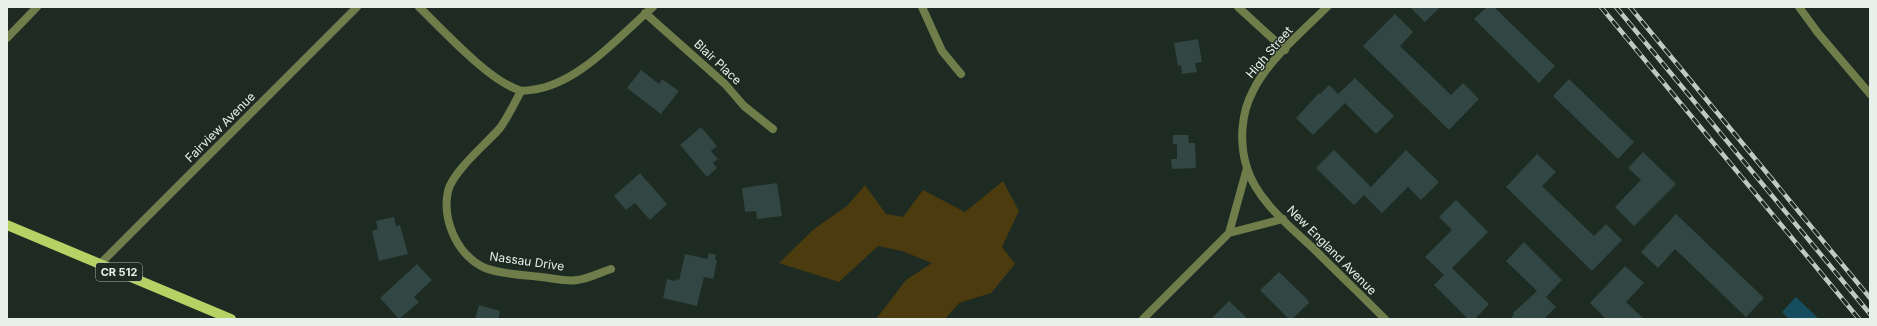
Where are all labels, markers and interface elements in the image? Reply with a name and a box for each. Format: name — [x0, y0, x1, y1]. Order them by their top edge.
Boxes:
street label: High Street — [1243, 23, 1296, 81]
street label: Blair Place — [691, 36, 745, 88]
street label: Fairview Avenue — [182, 89, 258, 165]
street label: New England Avenue — [1284, 202, 1380, 298]
street label: Nassau Drive — [489, 248, 565, 274]
road number: CR 512 — [96, 263, 142, 281]

